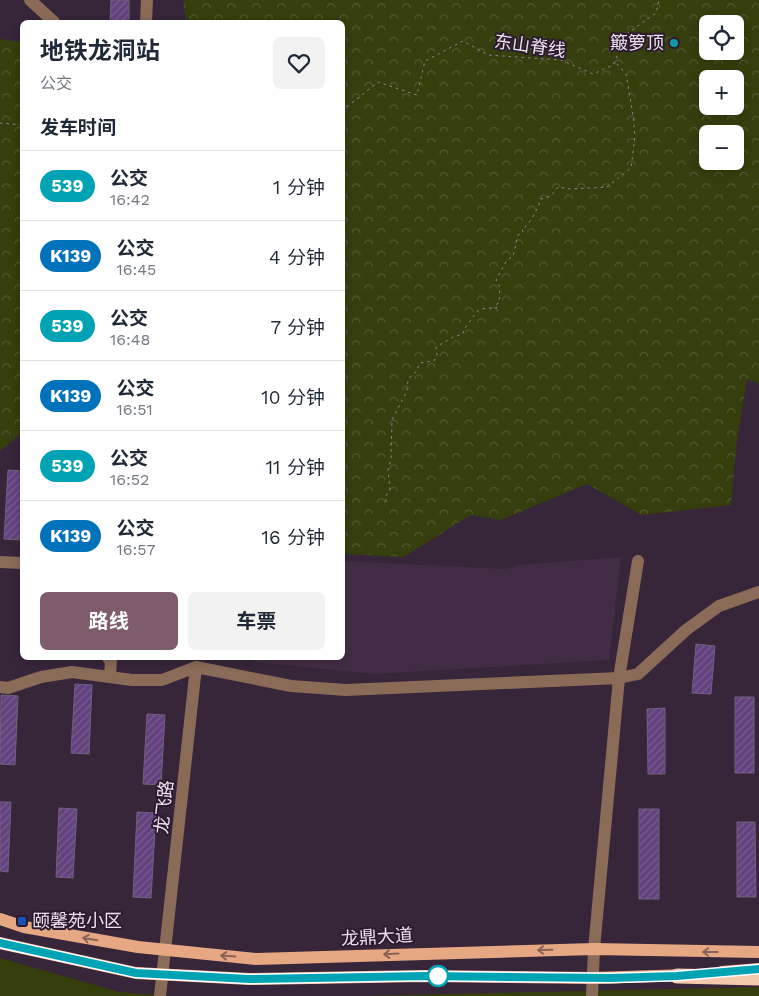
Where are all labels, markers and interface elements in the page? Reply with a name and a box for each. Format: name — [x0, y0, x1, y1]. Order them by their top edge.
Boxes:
map controls — [699, 15, 744, 170]
button: locate — [699, 15, 744, 60]
street label: 东山脊线 — [493, 30, 567, 61]
place label: 簸箩顶 — [610, 32, 664, 53]
text: 地铁龙洞站 — [40, 37, 160, 65]
button: heart — [273, 37, 325, 89]
marker: 簸箩顶 — [668, 37, 680, 49]
button: + — [699, 70, 744, 115]
text: 公交 — [40, 74, 72, 93]
text: 发车时间 — [40, 116, 116, 139]
button: − — [699, 125, 744, 170]
text: 公交 — [110, 167, 148, 190]
text: 539 — [51, 175, 84, 196]
text: 1 分钟 — [273, 176, 325, 199]
text: 16:42 — [110, 190, 150, 209]
text: 公交 — [116, 237, 154, 260]
text: K139 — [50, 245, 91, 266]
text: 4 分钟 — [269, 246, 325, 269]
text: 16:45 — [116, 260, 156, 279]
text: 公交 — [110, 307, 148, 330]
text: 539 — [51, 315, 84, 336]
text: 7 分钟 — [270, 316, 325, 339]
text: 16:48 — [110, 330, 150, 349]
text: 公交 — [116, 377, 154, 400]
text: K139 — [50, 385, 91, 406]
text: 10 分钟 — [261, 386, 325, 409]
text: 16:51 — [116, 400, 153, 419]
text: 公交 — [110, 447, 148, 470]
text: 539 — [51, 455, 84, 476]
text: 11 分钟 — [266, 456, 325, 479]
text: 16:52 — [110, 470, 149, 489]
text: 公交 — [116, 517, 154, 540]
text: K139 — [50, 525, 91, 546]
text: 16 分钟 — [262, 526, 325, 549]
text: 16:57 — [116, 540, 155, 559]
button: 路线 — [40, 592, 178, 650]
button: 车票 — [188, 592, 325, 650]
street label: 龙飞路 — [150, 779, 177, 835]
place label: 颐馨苑小区 — [32, 910, 122, 931]
marker: 颐馨苑小区 — [16, 915, 28, 927]
street label: 龙鼎大道 — [340, 924, 413, 949]
one-way arrow — [83, 934, 99, 944]
one-way arrow — [537, 945, 554, 955]
one-way arrow — [703, 947, 719, 957]
one-way arrow — [383, 950, 399, 959]
one-way arrow — [220, 952, 236, 961]
unlabelled marker — [427, 965, 449, 987]

